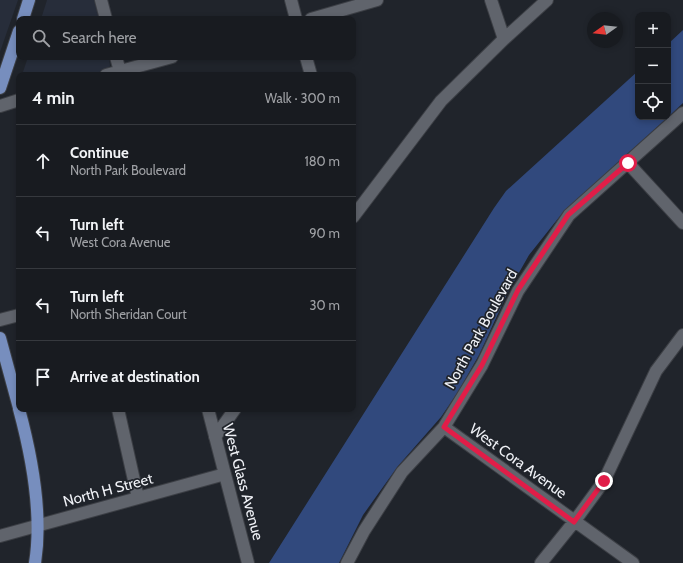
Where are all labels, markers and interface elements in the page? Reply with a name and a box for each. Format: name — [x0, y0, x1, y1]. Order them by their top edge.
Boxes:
north arrow — [587, 12, 623, 48]
map controls — [635, 12, 671, 120]
button: + — [635, 12, 671, 48]
search box — [16, 16, 356, 60]
icon: search — [30, 27, 52, 49]
text: Search here — [62, 29, 137, 47]
button: − — [635, 48, 671, 84]
button: locate — [635, 84, 671, 120]
text: 4 min — [32, 88, 75, 108]
text: Walk · 300 m — [265, 90, 340, 106]
text: Continue — [70, 144, 129, 162]
icon: ahead — [32, 150, 54, 172]
text: 180 m — [304, 153, 340, 169]
route start — [619, 154, 637, 172]
text: North Park Boulevard — [70, 162, 186, 178]
text: Turn left — [70, 216, 124, 234]
icon: left — [32, 222, 54, 244]
text: 90 m — [309, 225, 340, 241]
text: West Cora Avenue — [70, 234, 171, 250]
street label: North Park Boulevard — [441, 266, 521, 392]
text: Turn left — [70, 288, 124, 306]
icon: left — [32, 294, 54, 316]
text: 30 m — [310, 297, 340, 313]
text: North Sheridan Court — [70, 306, 187, 322]
icon: arrive — [32, 366, 54, 388]
text: Arrive at destination — [70, 368, 200, 386]
street label: West Cora Avenue — [466, 420, 570, 503]
street label: West Glass Avenue — [219, 422, 267, 543]
street label: North H Street — [61, 469, 155, 511]
route end — [595, 472, 613, 490]

